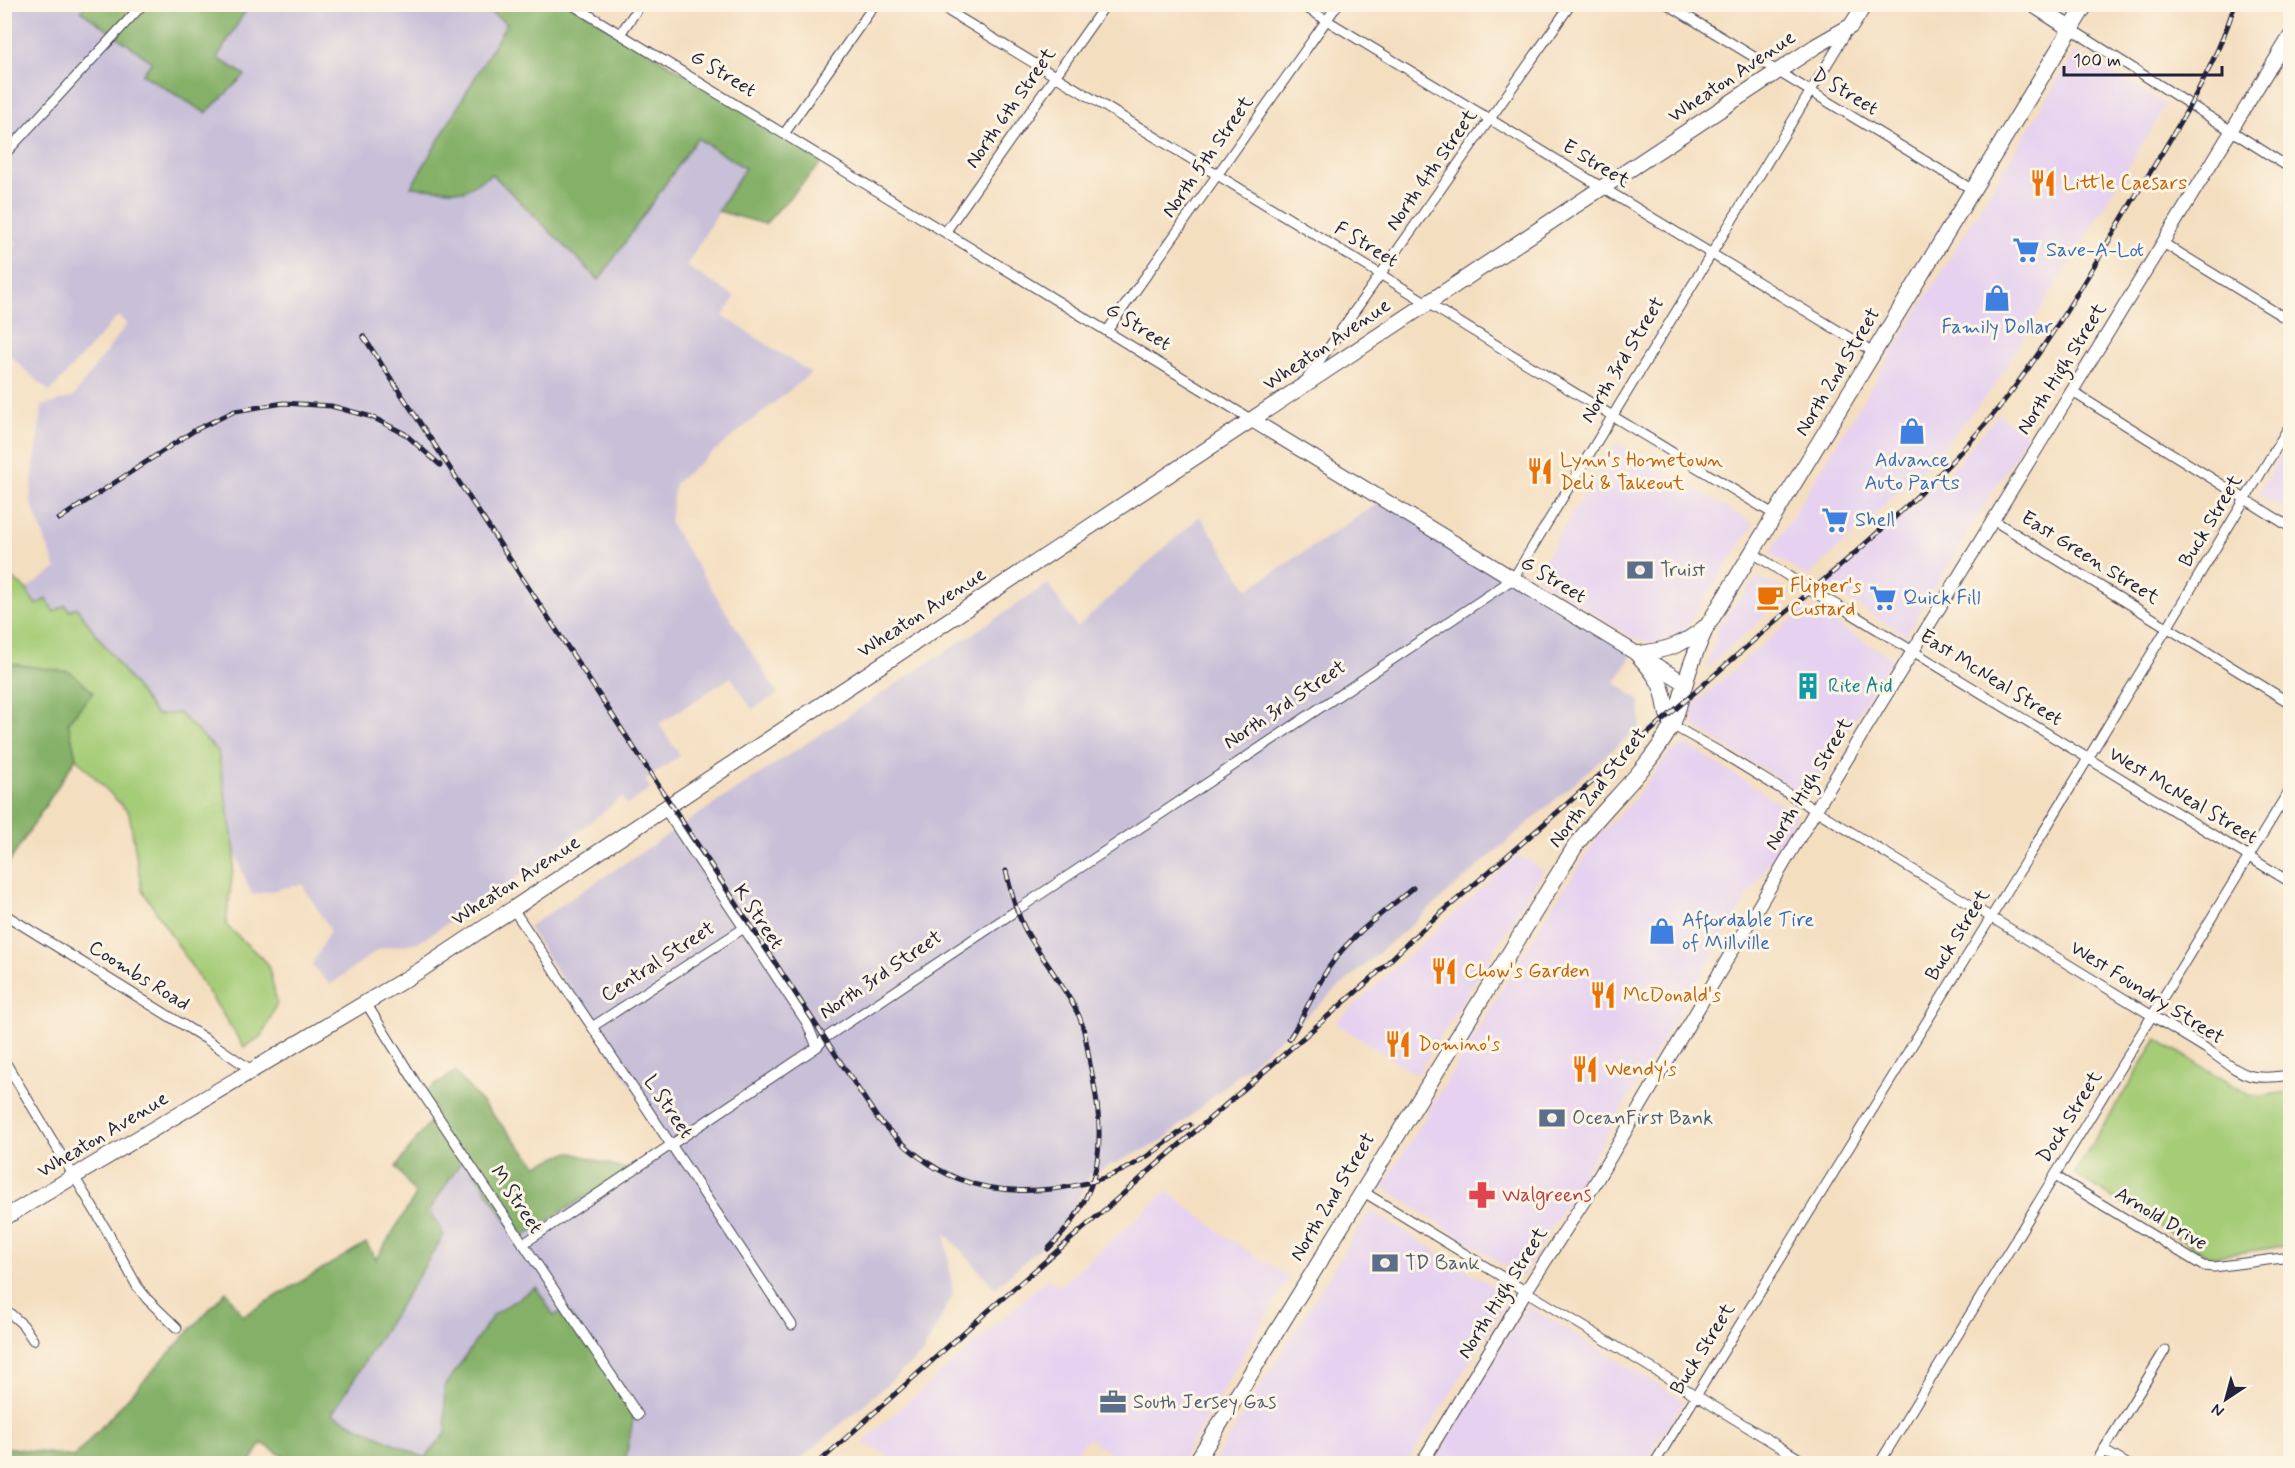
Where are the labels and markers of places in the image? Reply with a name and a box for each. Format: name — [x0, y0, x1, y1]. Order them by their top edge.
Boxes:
restaurant icon: Little Caesars — [2028, 168, 2058, 198]
place label: Little Caesars — [2063, 170, 2187, 197]
supermarket icon: Save-A-Lot — [2011, 235, 2041, 265]
place label: Save-A-Lot — [2046, 237, 2144, 264]
shop icon: Family Dollar — [1982, 283, 2012, 313]
place label: Family Dollar — [1941, 314, 2053, 341]
shop icon: Advance Auto Parts — [1897, 416, 1927, 446]
place label: Lynn's Hometown Deli & Takeout — [1560, 447, 1723, 497]
place label: Advance Auto Parts — [1864, 447, 1960, 497]
restaurant icon: Lynn's Hometown Deli & Takeout — [1525, 456, 1555, 486]
supermarket icon: Shell — [1820, 505, 1850, 535]
place label: Shell — [1855, 507, 1895, 534]
bank icon: Truist — [1625, 555, 1655, 585]
place label: Truist — [1660, 557, 1706, 584]
place label: Flipper's Custard — [1790, 573, 1862, 623]
cafe icon: Flipper's Custard — [1755, 582, 1785, 612]
supermarket icon: Quick Fill — [1868, 583, 1898, 613]
place label: Quick Fill — [1903, 585, 1980, 612]
building icon: Rite Aid — [1793, 671, 1823, 701]
place label: Rite Aid — [1828, 673, 1893, 700]
place label: Affordable Tire of Millville — [1682, 907, 1814, 957]
shop icon: Affordable Tire of Millville — [1647, 916, 1677, 946]
restaurant icon: Chow's Garden — [1429, 956, 1459, 986]
place label: Chow's Garden — [1464, 958, 1590, 985]
restaurant icon: McDonald's — [1588, 980, 1618, 1010]
place label: McDonald's — [1623, 982, 1721, 1009]
restaurant icon: Domino's — [1383, 1029, 1413, 1059]
place label: Domino's — [1418, 1031, 1500, 1058]
restaurant icon: Wendy's — [1570, 1054, 1600, 1084]
place label: Wendy's — [1605, 1056, 1677, 1083]
bank icon: OceanFirst Bank — [1537, 1103, 1567, 1133]
place label: OceanFirst Bank — [1572, 1105, 1713, 1132]
pharmacy icon: Walgreens — [1467, 1180, 1497, 1210]
place label: Walgreens — [1502, 1182, 1592, 1210]
bank icon: TD Bank — [1370, 1248, 1400, 1278]
place label: TD Bank — [1405, 1250, 1480, 1277]
office icon: South Jersey Gas — [1098, 1387, 1128, 1417]
place label: South Jersey Gas — [1133, 1389, 1277, 1416]

